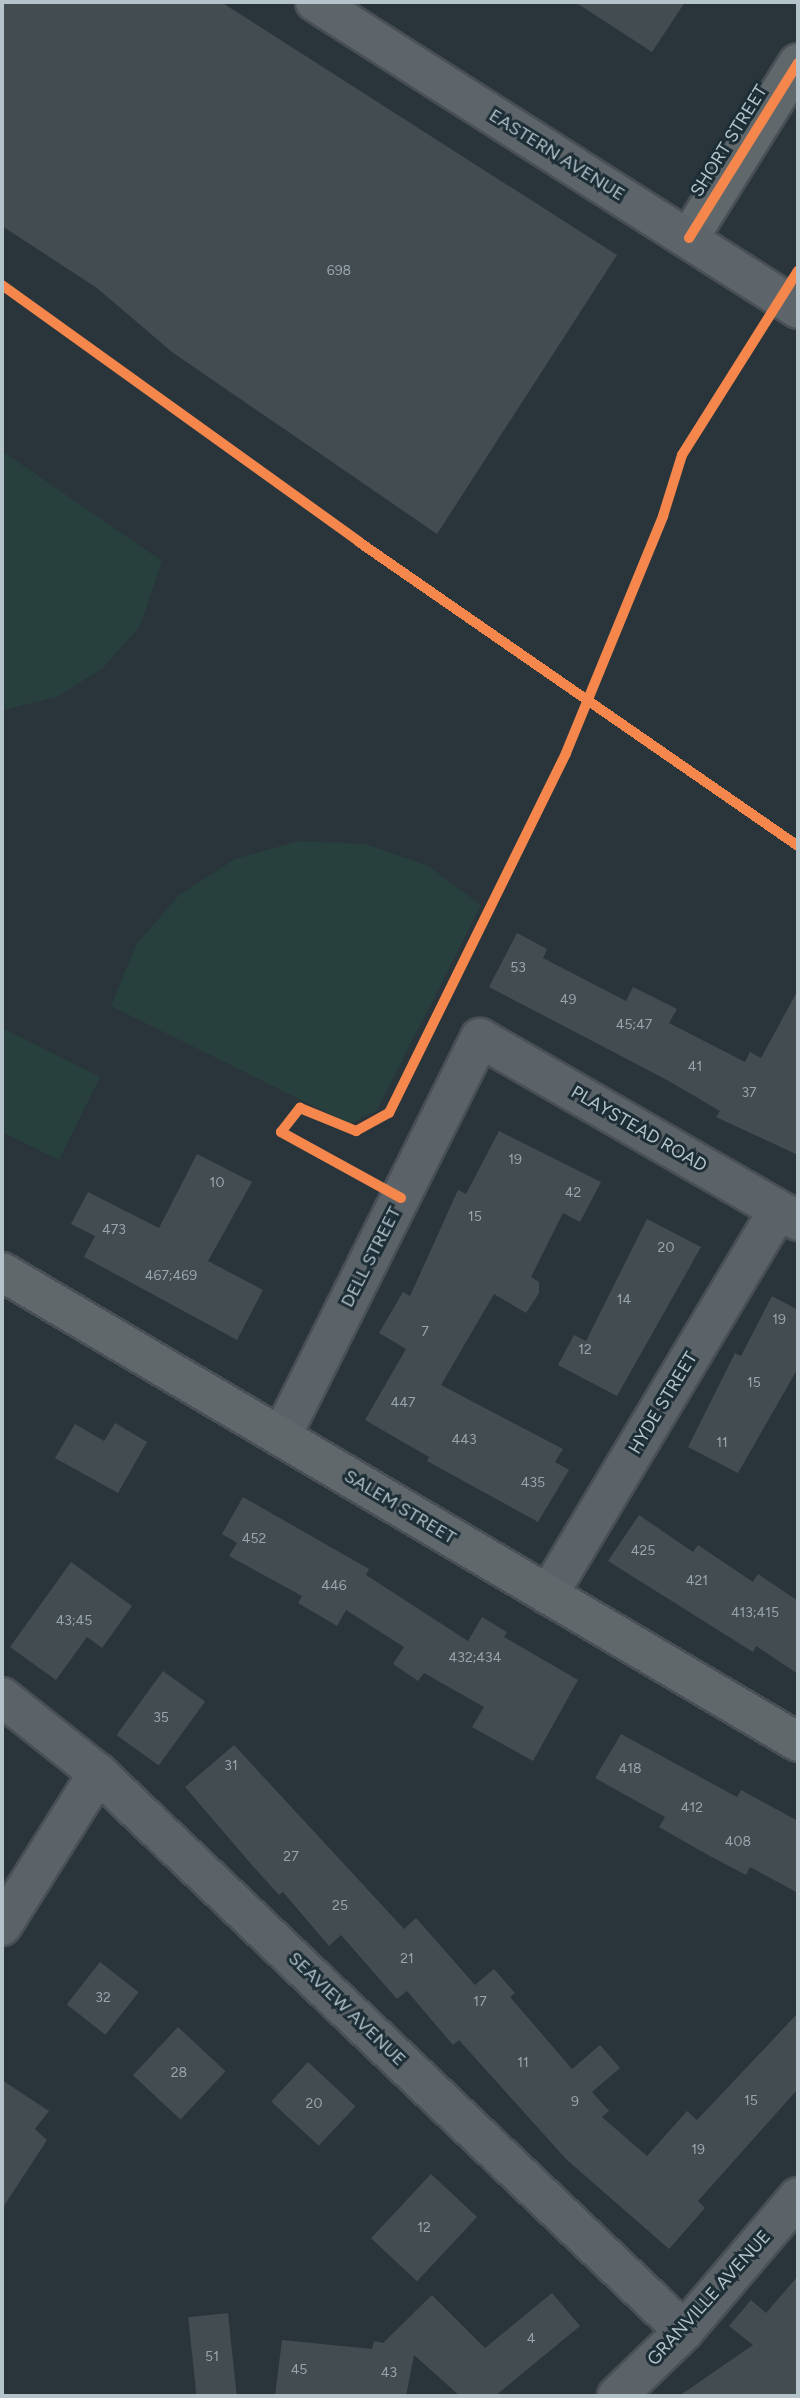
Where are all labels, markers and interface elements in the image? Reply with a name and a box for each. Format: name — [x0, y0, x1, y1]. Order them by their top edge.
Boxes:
street label: SHORT STREET — [686, 81, 772, 201]
street label: EASTERN AVENUE — [485, 105, 629, 205]
house number: 698 — [327, 263, 351, 279]
house number: 53 — [510, 960, 526, 976]
house number: 49 — [560, 992, 576, 1008]
house number: 45;47 — [616, 1017, 652, 1033]
house number: 41 — [688, 1059, 702, 1075]
street label: PLAYSTEAD ROAD — [567, 1081, 711, 1177]
house number: 37 — [741, 1085, 757, 1101]
house number: 19 — [508, 1152, 522, 1168]
house number: 10 — [210, 1175, 224, 1191]
house number: 42 — [565, 1185, 581, 1201]
street label: DELL STREET — [336, 1203, 406, 1311]
house number: 15 — [468, 1209, 482, 1225]
house number: 473 — [102, 1222, 126, 1238]
house number: 20 — [658, 1240, 674, 1256]
house number: 467;469 — [145, 1268, 197, 1284]
house number: 14 — [617, 1292, 631, 1308]
house number: 19 — [772, 1312, 786, 1328]
house number: 7 — [421, 1324, 429, 1340]
house number: 12 — [578, 1342, 592, 1358]
street label: HYDE STREET — [624, 1348, 702, 1458]
house number: 15 — [747, 1375, 761, 1391]
house number: 447 — [391, 1395, 415, 1411]
house number: 443 — [451, 1432, 477, 1448]
house number: 11 — [716, 1435, 728, 1451]
street label: SALEM STREET — [340, 1465, 460, 1549]
house number: 435 — [521, 1475, 545, 1491]
house number: 452 — [242, 1531, 266, 1547]
house number: 425 — [631, 1543, 655, 1559]
house number: 421 — [686, 1573, 708, 1589]
house number: 446 — [321, 1578, 347, 1594]
house number: 413;415 — [731, 1605, 779, 1621]
house number: 43;45 — [56, 1613, 92, 1629]
house number: 432;434 — [449, 1650, 501, 1666]
house number: 35 — [153, 1710, 169, 1726]
house number: 31 — [224, 1758, 238, 1774]
house number: 418 — [618, 1761, 642, 1777]
house number: 412 — [681, 1800, 703, 1816]
house number: 408 — [725, 1834, 751, 1850]
house number: 27 — [283, 1849, 299, 1865]
house number: 25 — [332, 1898, 348, 1914]
street label: SEAVIEW AVENUE — [284, 1948, 410, 2070]
house number: 21 — [400, 1951, 414, 1967]
house number: 32 — [95, 1990, 111, 2006]
house number: 17 — [473, 1994, 487, 2010]
house number: 11 — [517, 2055, 529, 2071]
house number: 28 — [171, 2065, 187, 2081]
house number: 15 — [744, 2093, 758, 2109]
house number: 9 — [571, 2094, 579, 2110]
house number: 20 — [306, 2096, 322, 2112]
house number: 19 — [691, 2142, 705, 2158]
house number: 12 — [417, 2220, 431, 2236]
street label: GRANVILLE AVENUE — [643, 2226, 775, 2370]
house number: 4 — [527, 2331, 535, 2347]
house number: 51 — [205, 2349, 219, 2365]
house number: 45 — [291, 2362, 307, 2378]
house number: 43 — [381, 2365, 397, 2381]

